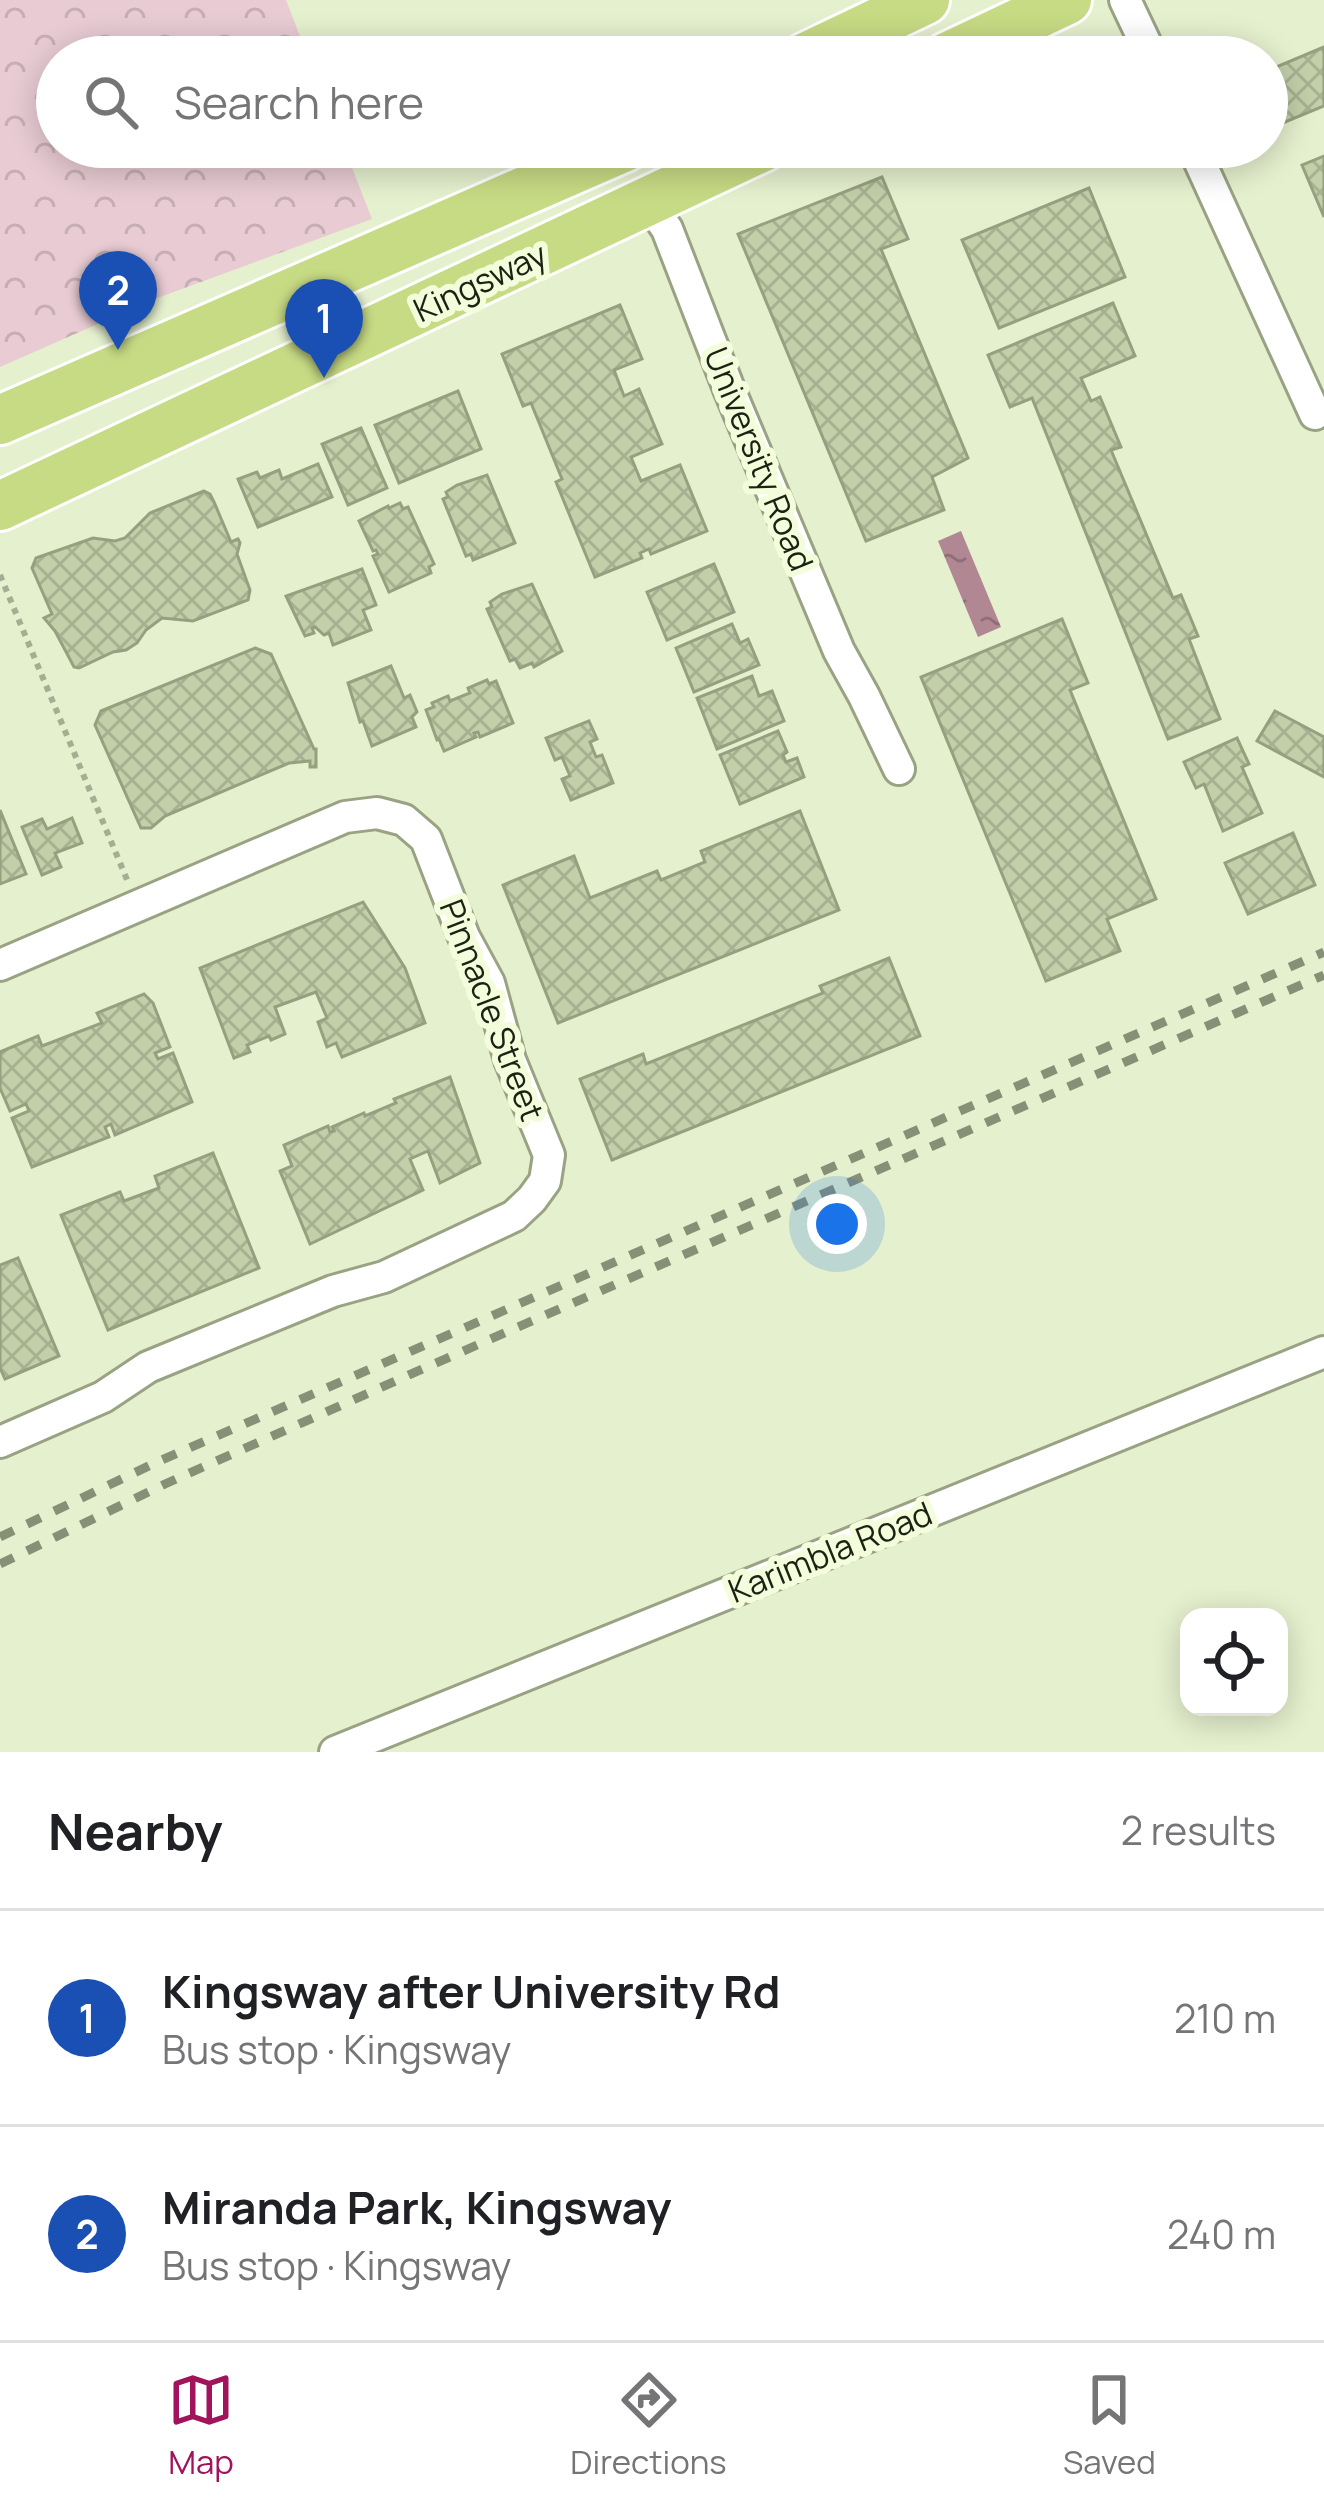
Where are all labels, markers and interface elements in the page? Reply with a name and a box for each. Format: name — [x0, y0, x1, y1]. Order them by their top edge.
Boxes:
search box — [36, 36, 1288, 168]
icon: search — [78, 69, 144, 135]
text: Search here — [174, 71, 424, 133]
street label: Kingsway — [406, 231, 554, 332]
pin: 2 — [79, 251, 157, 350]
pin: 1 — [285, 279, 363, 378]
street label: University Road — [694, 340, 825, 577]
street label: Pinnacle Street — [430, 893, 555, 1127]
your location — [807, 1194, 867, 1254]
street label: Karimbla Road — [721, 1490, 938, 1613]
map controls — [1180, 1608, 1288, 1716]
button: locate — [1180, 1608, 1288, 1716]
text: Nearby — [48, 1796, 223, 1865]
text: 2 results — [1121, 1803, 1276, 1857]
text: Kingsway after University Rd — [162, 1960, 781, 2022]
text: 1 — [78, 1991, 96, 2045]
text: 210 m — [1174, 1991, 1276, 2045]
text: Bus stop · Kingsway — [162, 2022, 511, 2076]
text: Miranda Park, Kingsway — [162, 2176, 671, 2238]
text: 2 — [75, 2207, 99, 2261]
text: 240 m — [1167, 2207, 1276, 2261]
text: Bus stop · Kingsway — [162, 2238, 511, 2292]
tab: Map — [168, 2367, 234, 2484]
tab: Directions — [570, 2367, 727, 2484]
tab: Saved — [1063, 2367, 1156, 2484]

